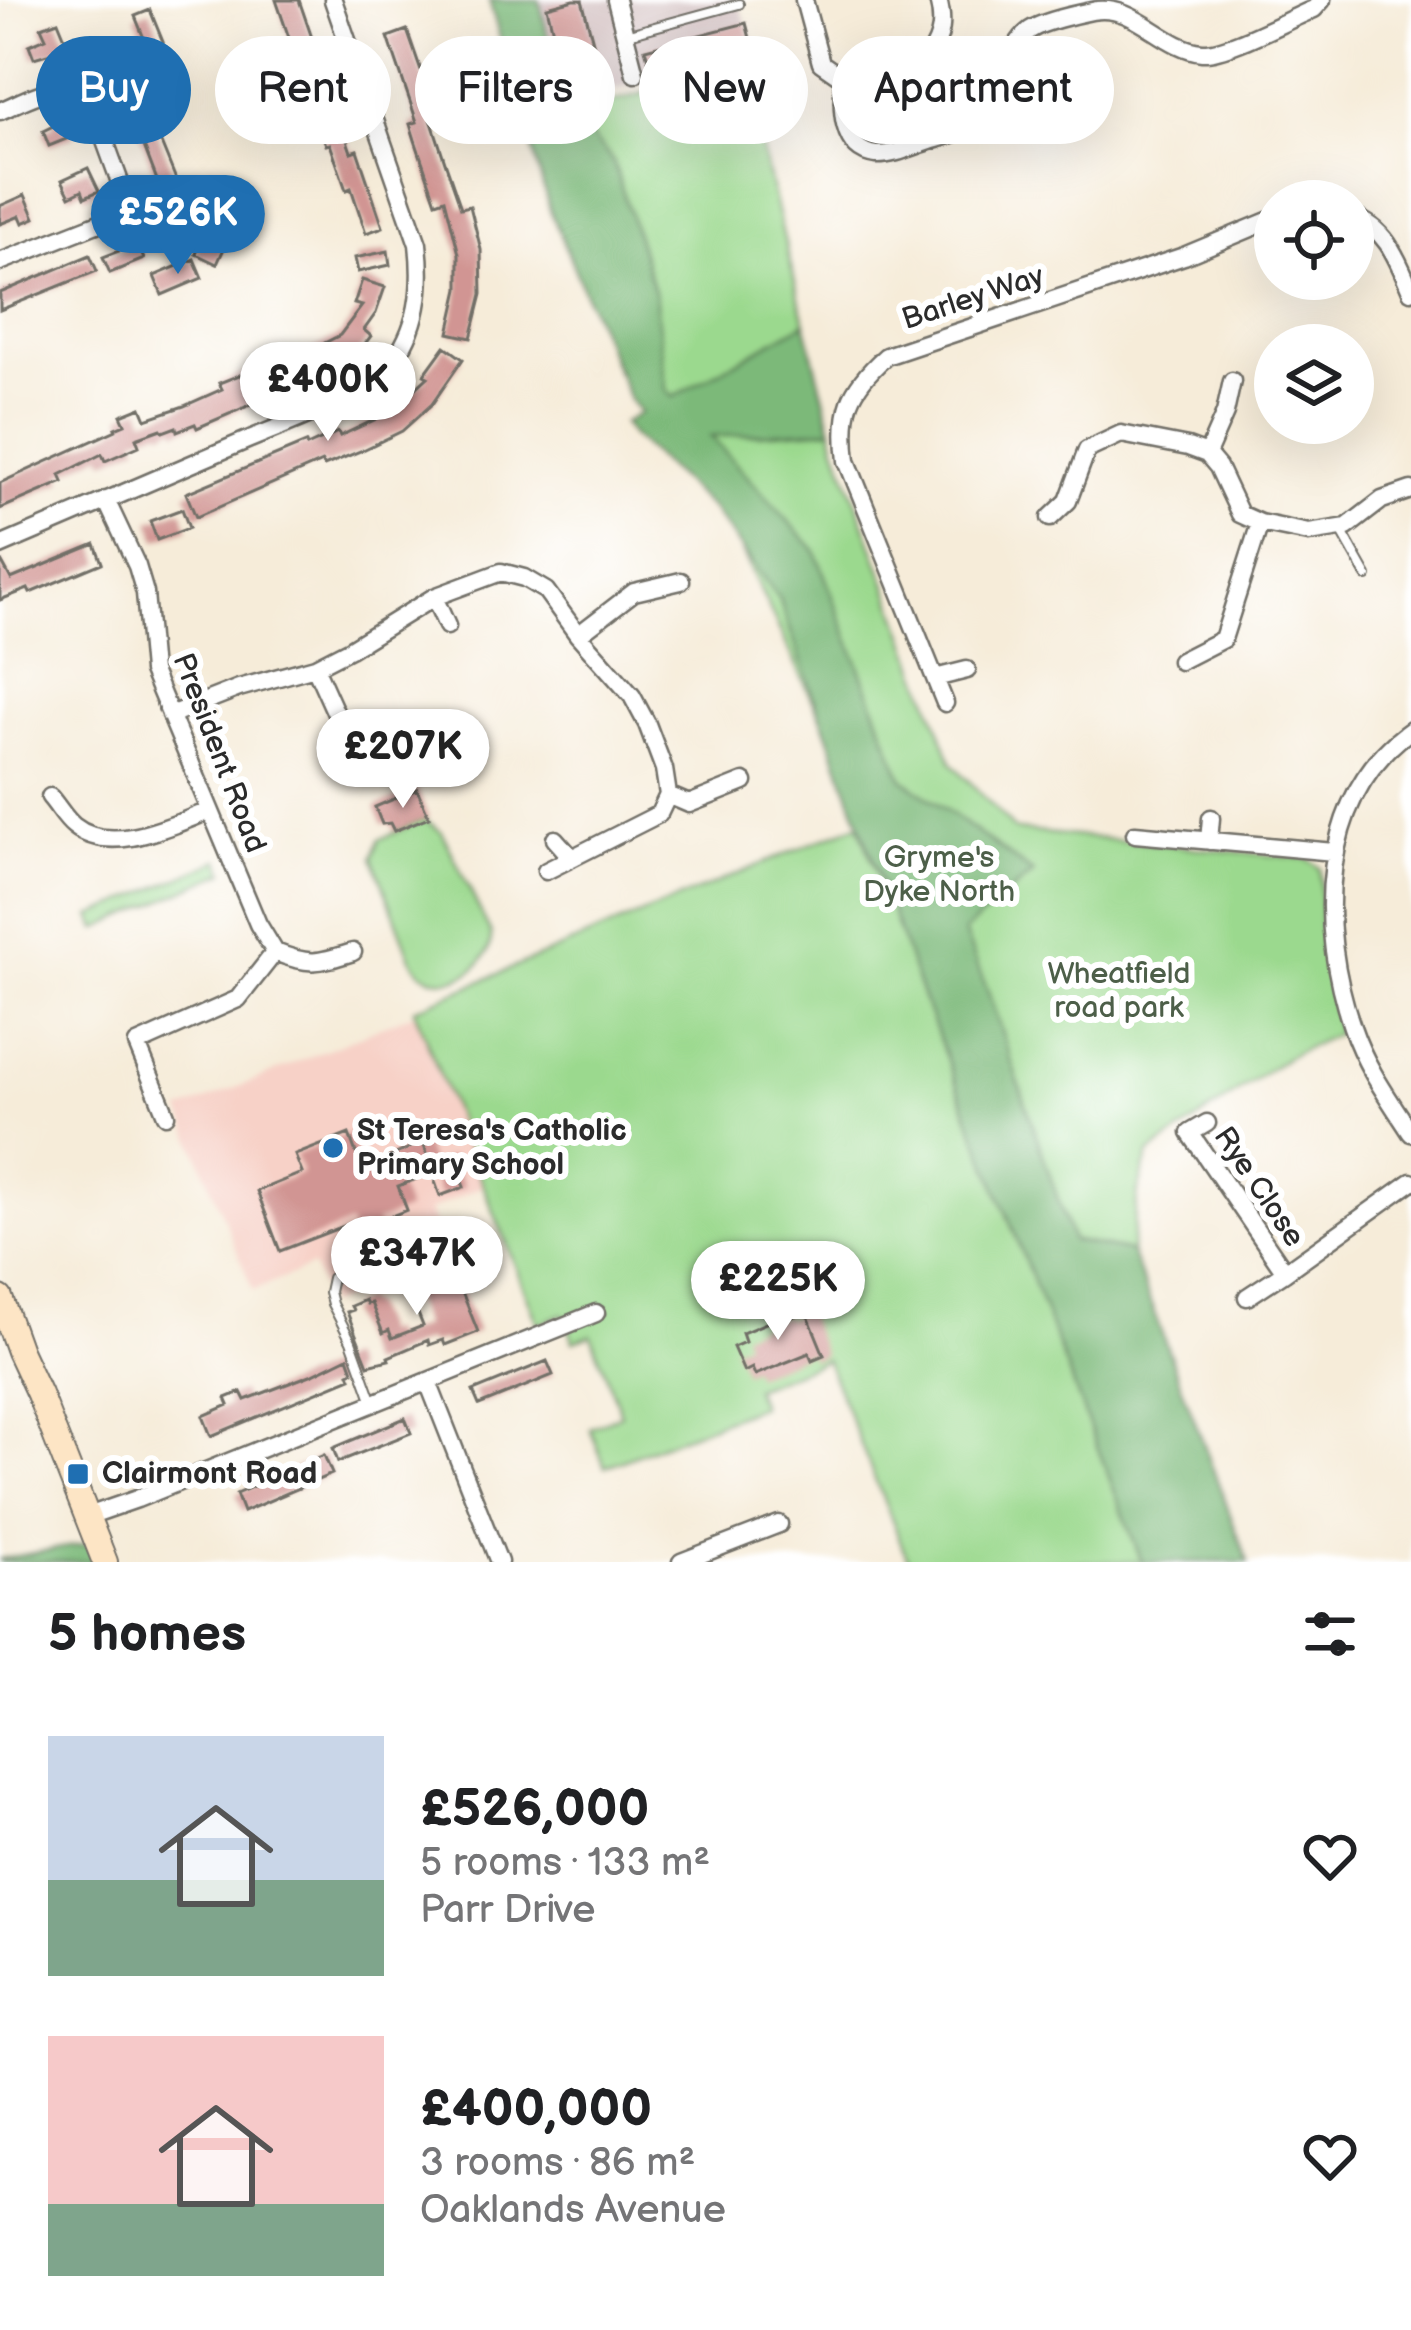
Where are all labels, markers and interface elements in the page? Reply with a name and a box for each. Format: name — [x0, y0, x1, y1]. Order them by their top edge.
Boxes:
chip: Buy — [36, 36, 191, 144]
chip: Rent — [215, 36, 391, 144]
chip: Filters — [415, 36, 615, 144]
chip: New — [639, 36, 808, 144]
chip: Apartment — [832, 36, 1114, 144]
pin: £526K — [94, 175, 262, 277]
map controls — [1254, 180, 1374, 444]
button: locate — [1254, 180, 1374, 300]
text: £526K — [118, 190, 238, 237]
street label: Barley Way — [898, 258, 1049, 338]
button: layers — [1254, 324, 1374, 444]
pin: £400K — [244, 342, 412, 444]
text: £400K — [267, 357, 389, 404]
street label: President Road — [164, 648, 274, 858]
pin: £207K — [319, 709, 487, 811]
text: £207K — [343, 724, 463, 771]
park label: Gryme's Dyke North — [863, 840, 1015, 910]
park label: Wheatfield road park — [1048, 956, 1190, 1026]
place label: St Teresa's Catholic Primary School — [357, 1113, 627, 1183]
street label: Rye Close — [1206, 1120, 1312, 1254]
marker: St Teresa's Catholic Primary School — [320, 1135, 346, 1161]
pin: £347K — [333, 1216, 501, 1318]
text: £347K — [358, 1231, 476, 1278]
pin: £225K — [694, 1241, 862, 1343]
text: £225K — [718, 1256, 838, 1303]
place label: Clairmont Road — [102, 1456, 317, 1492]
marker: Clairmont Road — [65, 1461, 91, 1487]
icon: filters — [1297, 1601, 1363, 1667]
text: 5 homes — [48, 1604, 246, 1665]
text: £526,000 — [420, 1779, 649, 1840]
icon: home — [144, 1784, 288, 1928]
icon: heart — [1297, 1823, 1363, 1889]
text: 5 rooms · 133 m² — [420, 1840, 710, 1887]
text: Parr Drive — [420, 1887, 595, 1934]
text: £400,000 — [420, 2079, 652, 2140]
icon: home — [144, 2084, 288, 2228]
icon: heart — [1297, 2123, 1363, 2189]
text: 3 rooms · 86 m² — [420, 2140, 695, 2187]
text: Oaklands Avenue — [420, 2187, 726, 2234]

